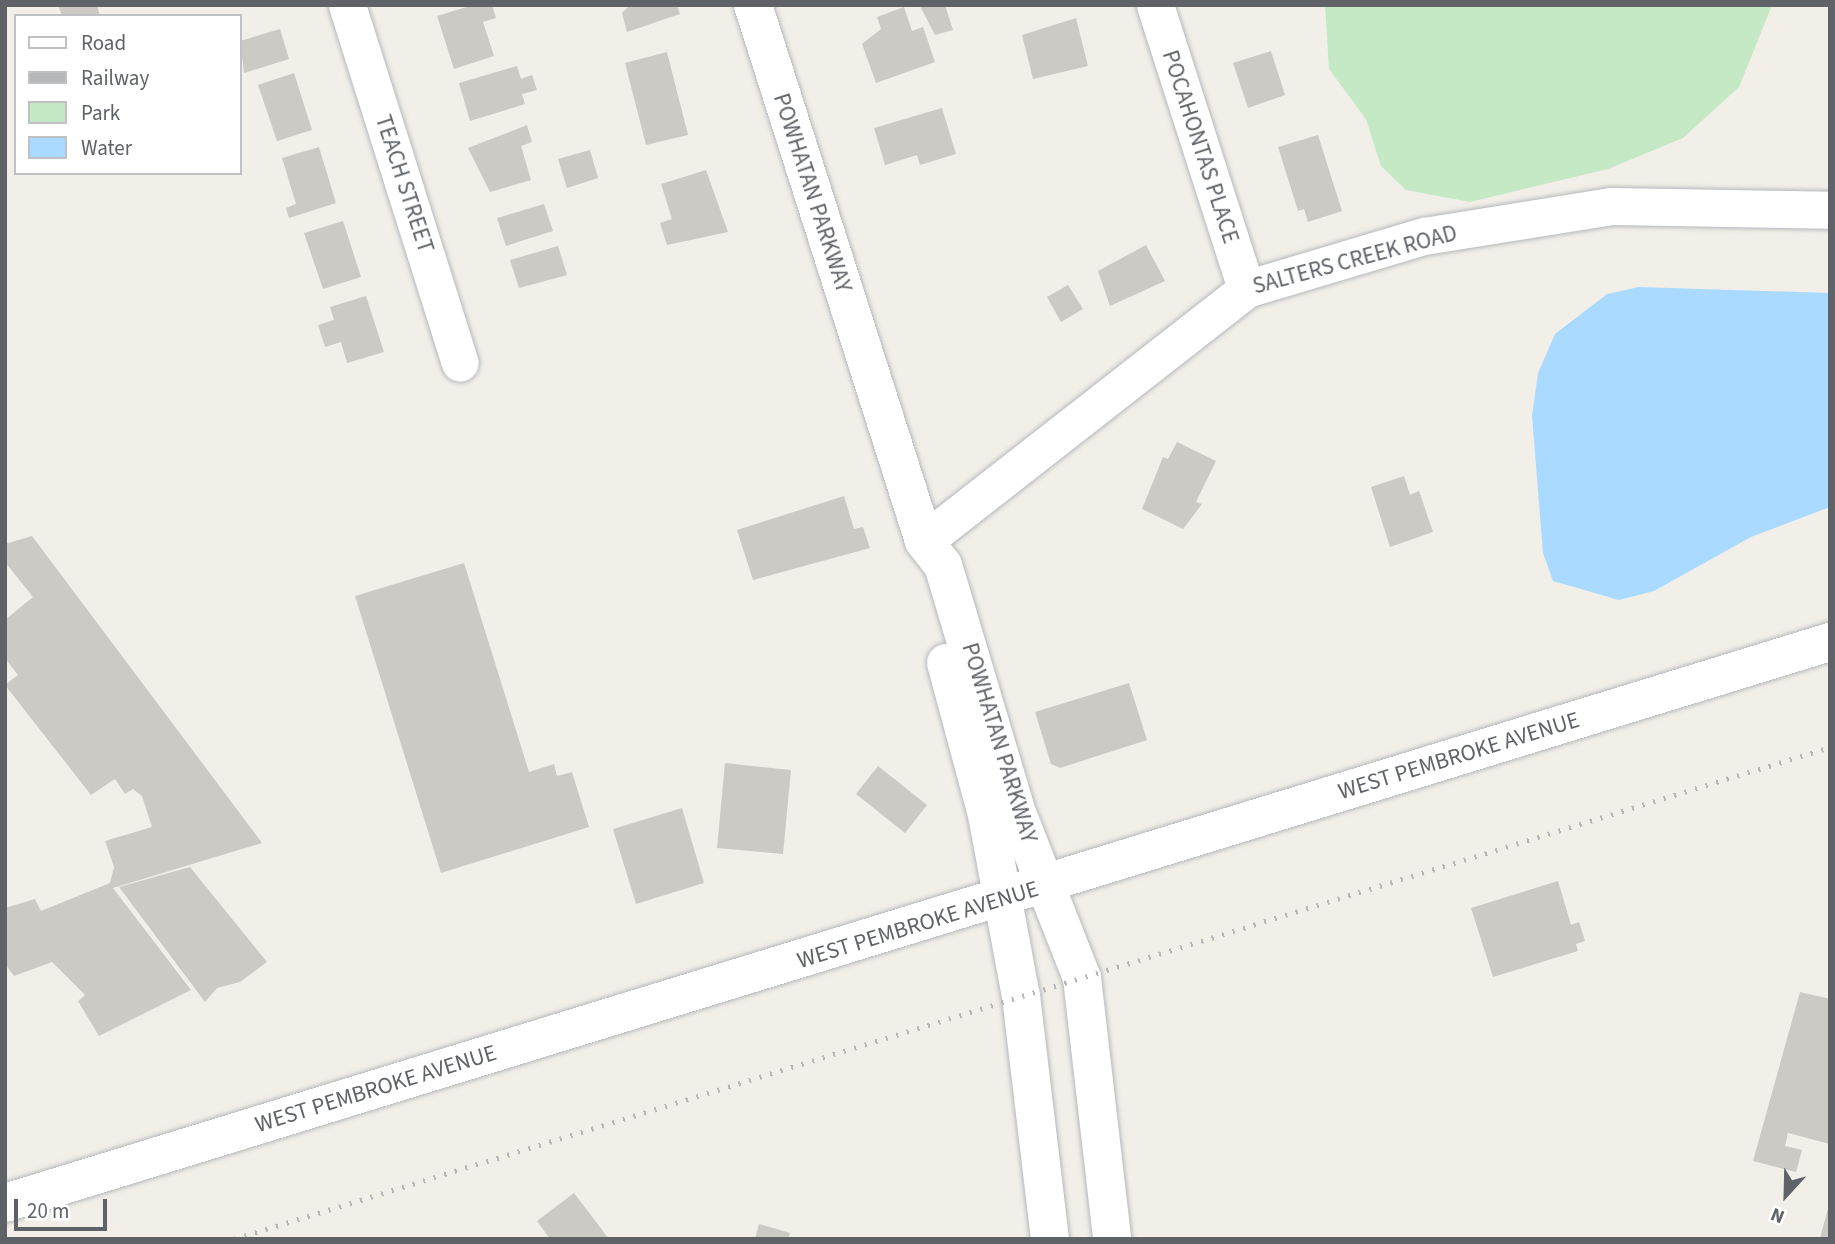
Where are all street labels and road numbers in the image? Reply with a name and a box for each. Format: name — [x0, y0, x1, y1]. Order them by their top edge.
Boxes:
street label: POCAHONTAS PLACE — [1156, 47, 1244, 247]
street label: POWHATAN PARKWAY — [767, 90, 857, 296]
street label: TEACH STREET — [369, 112, 439, 256]
street label: SALTERS CREEK ROAD — [1250, 219, 1460, 301]
street label: POWHATAN PARKWAY — [955, 640, 1043, 846]
street label: WEST PEMBROKE AVENUE — [1335, 706, 1583, 806]
street label: WEST PEMBROKE AVENUE — [794, 875, 1042, 975]
street label: WEST PEMBROKE AVENUE — [252, 1039, 500, 1139]

